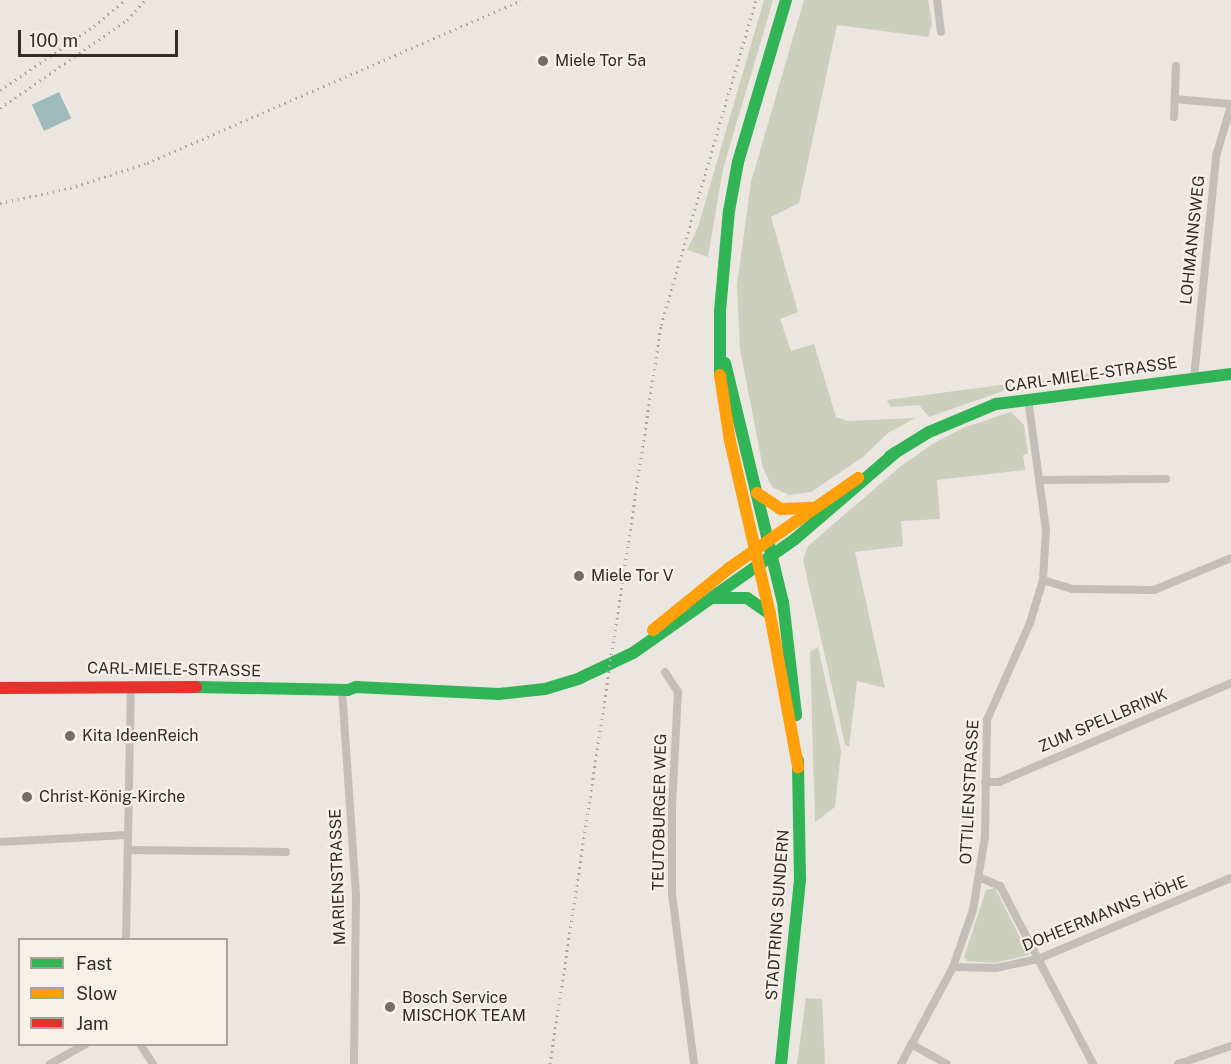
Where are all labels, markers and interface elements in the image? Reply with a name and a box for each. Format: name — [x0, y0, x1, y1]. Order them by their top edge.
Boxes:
scale bar — [21, 18, 182, 56]
text: 100 m — [29, 30, 78, 51]
place label: Miele Tor 5a — [555, 51, 646, 71]
marker: Miele Tor 5a — [536, 54, 550, 68]
street label: LOHMANNSWEG — [1177, 174, 1209, 306]
street label: CARL-MIELE-STRASSE — [1003, 353, 1179, 397]
place label: Miele Tor V — [591, 566, 674, 586]
marker: Miele Tor V — [572, 569, 586, 583]
street label: CARL-MIELE-STRASSE — [87, 659, 261, 681]
street label: ZUM SPELLBRINK — [1036, 685, 1170, 757]
street label: OTTILIENSTRASSE — [957, 719, 983, 865]
place label: Kita IdeenReich — [82, 726, 198, 746]
marker: Kita IdeenReich — [63, 729, 77, 743]
street label: TEUTOBURGER WEG — [649, 733, 671, 891]
place label: Christ-König-Kirche — [39, 787, 185, 807]
marker: Christ-König-Kirche — [20, 790, 34, 804]
street label: MARIENSTRASSE — [326, 809, 350, 945]
street label: STADTRING SUNDERN — [762, 829, 794, 1001]
street label: DOHEERMANNS HÖHE — [1020, 872, 1190, 956]
legend — [18, 938, 228, 1046]
text: Fast — [76, 953, 112, 974]
text: Slow — [76, 983, 117, 1004]
place label: Bosch Service MISCHOK TEAM — [402, 988, 526, 1026]
marker: Bosch Service MISCHOK TEAM — [383, 1000, 397, 1014]
text: Jam — [76, 1013, 109, 1034]

